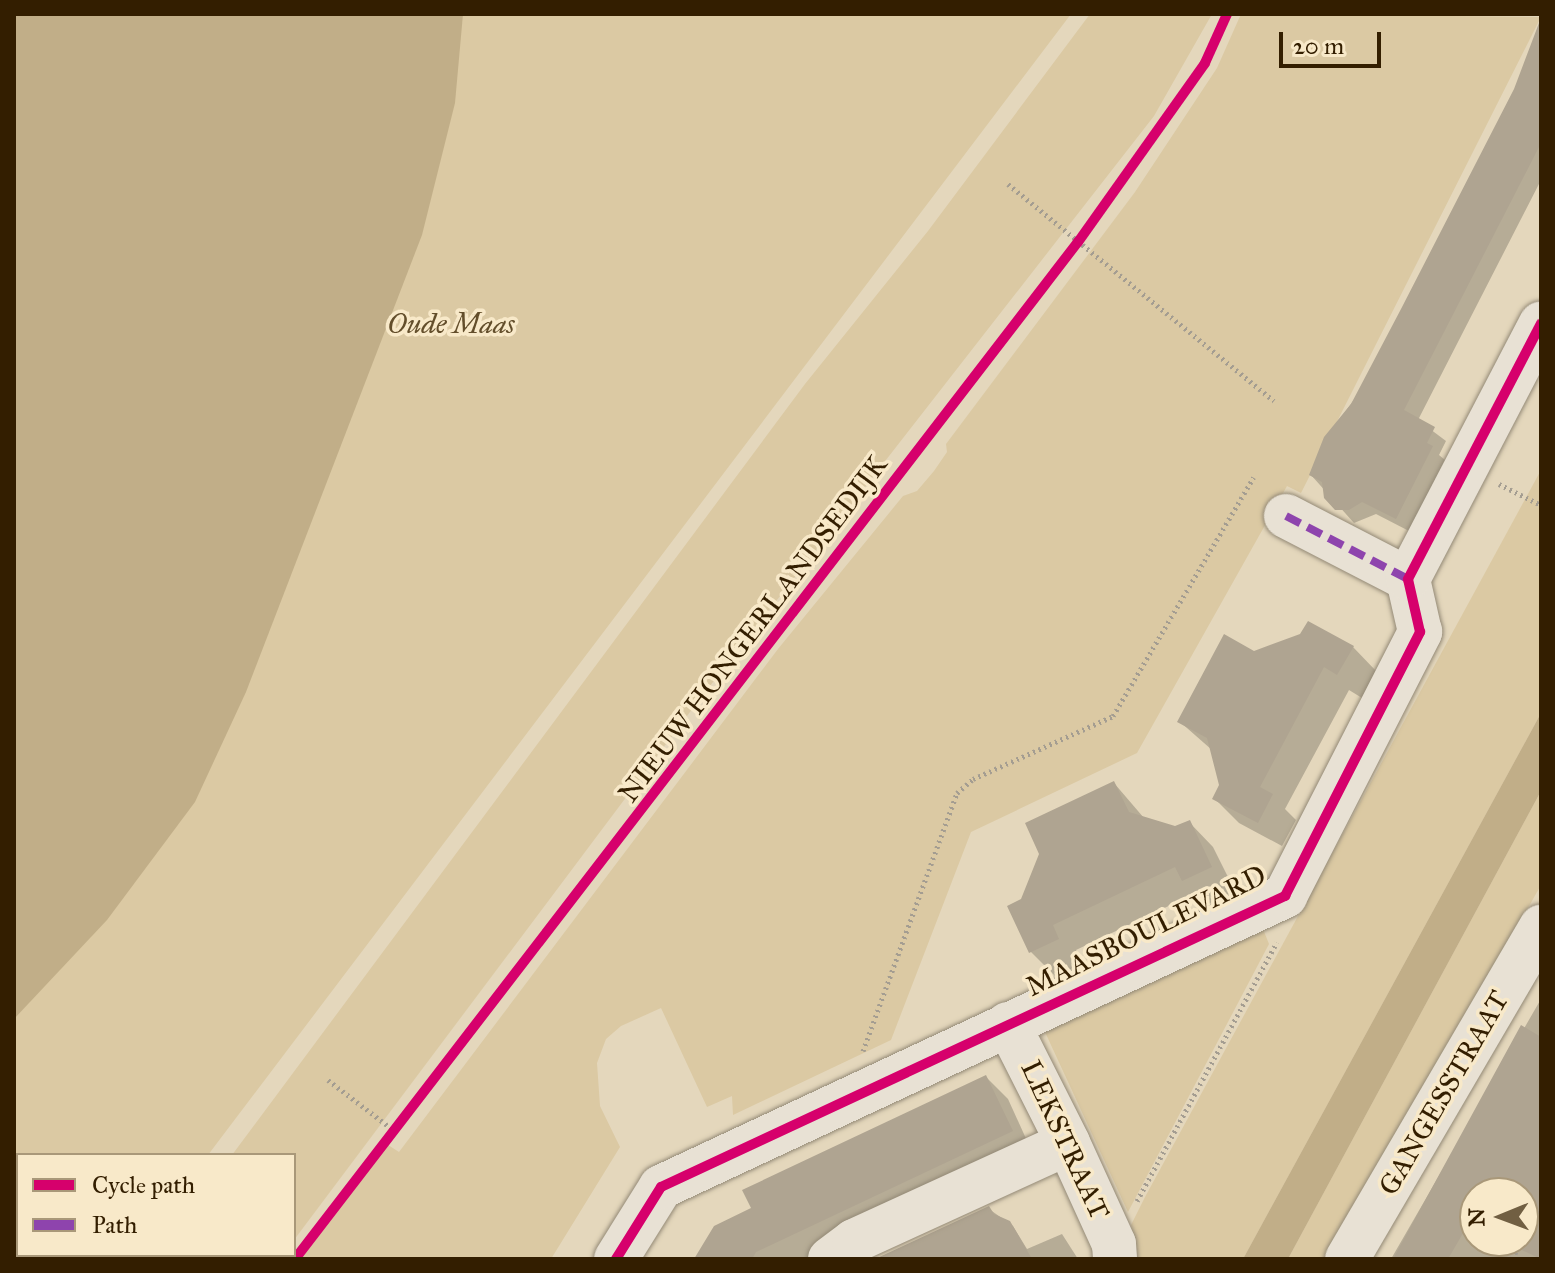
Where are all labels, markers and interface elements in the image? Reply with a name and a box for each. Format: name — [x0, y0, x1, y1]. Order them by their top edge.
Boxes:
scale bar — [1283, 16, 1385, 66]
text: 20 m — [1293, 31, 1344, 61]
park label: Oude Maas — [387, 307, 515, 341]
street label: NIEUW HONGERLANDSEDIJK — [611, 449, 895, 809]
street label: MAASBOULEVARD — [1020, 858, 1272, 1004]
street label: GANGESSTRAAT — [1372, 985, 1516, 1201]
street label: LEKSTRAAT — [1013, 1055, 1117, 1225]
legend — [16, 1153, 296, 1257]
text: Cycle path — [92, 1170, 195, 1200]
north arrow — [1459, 1177, 1539, 1257]
text: N — [1463, 1208, 1490, 1227]
text: Path — [92, 1210, 137, 1240]

